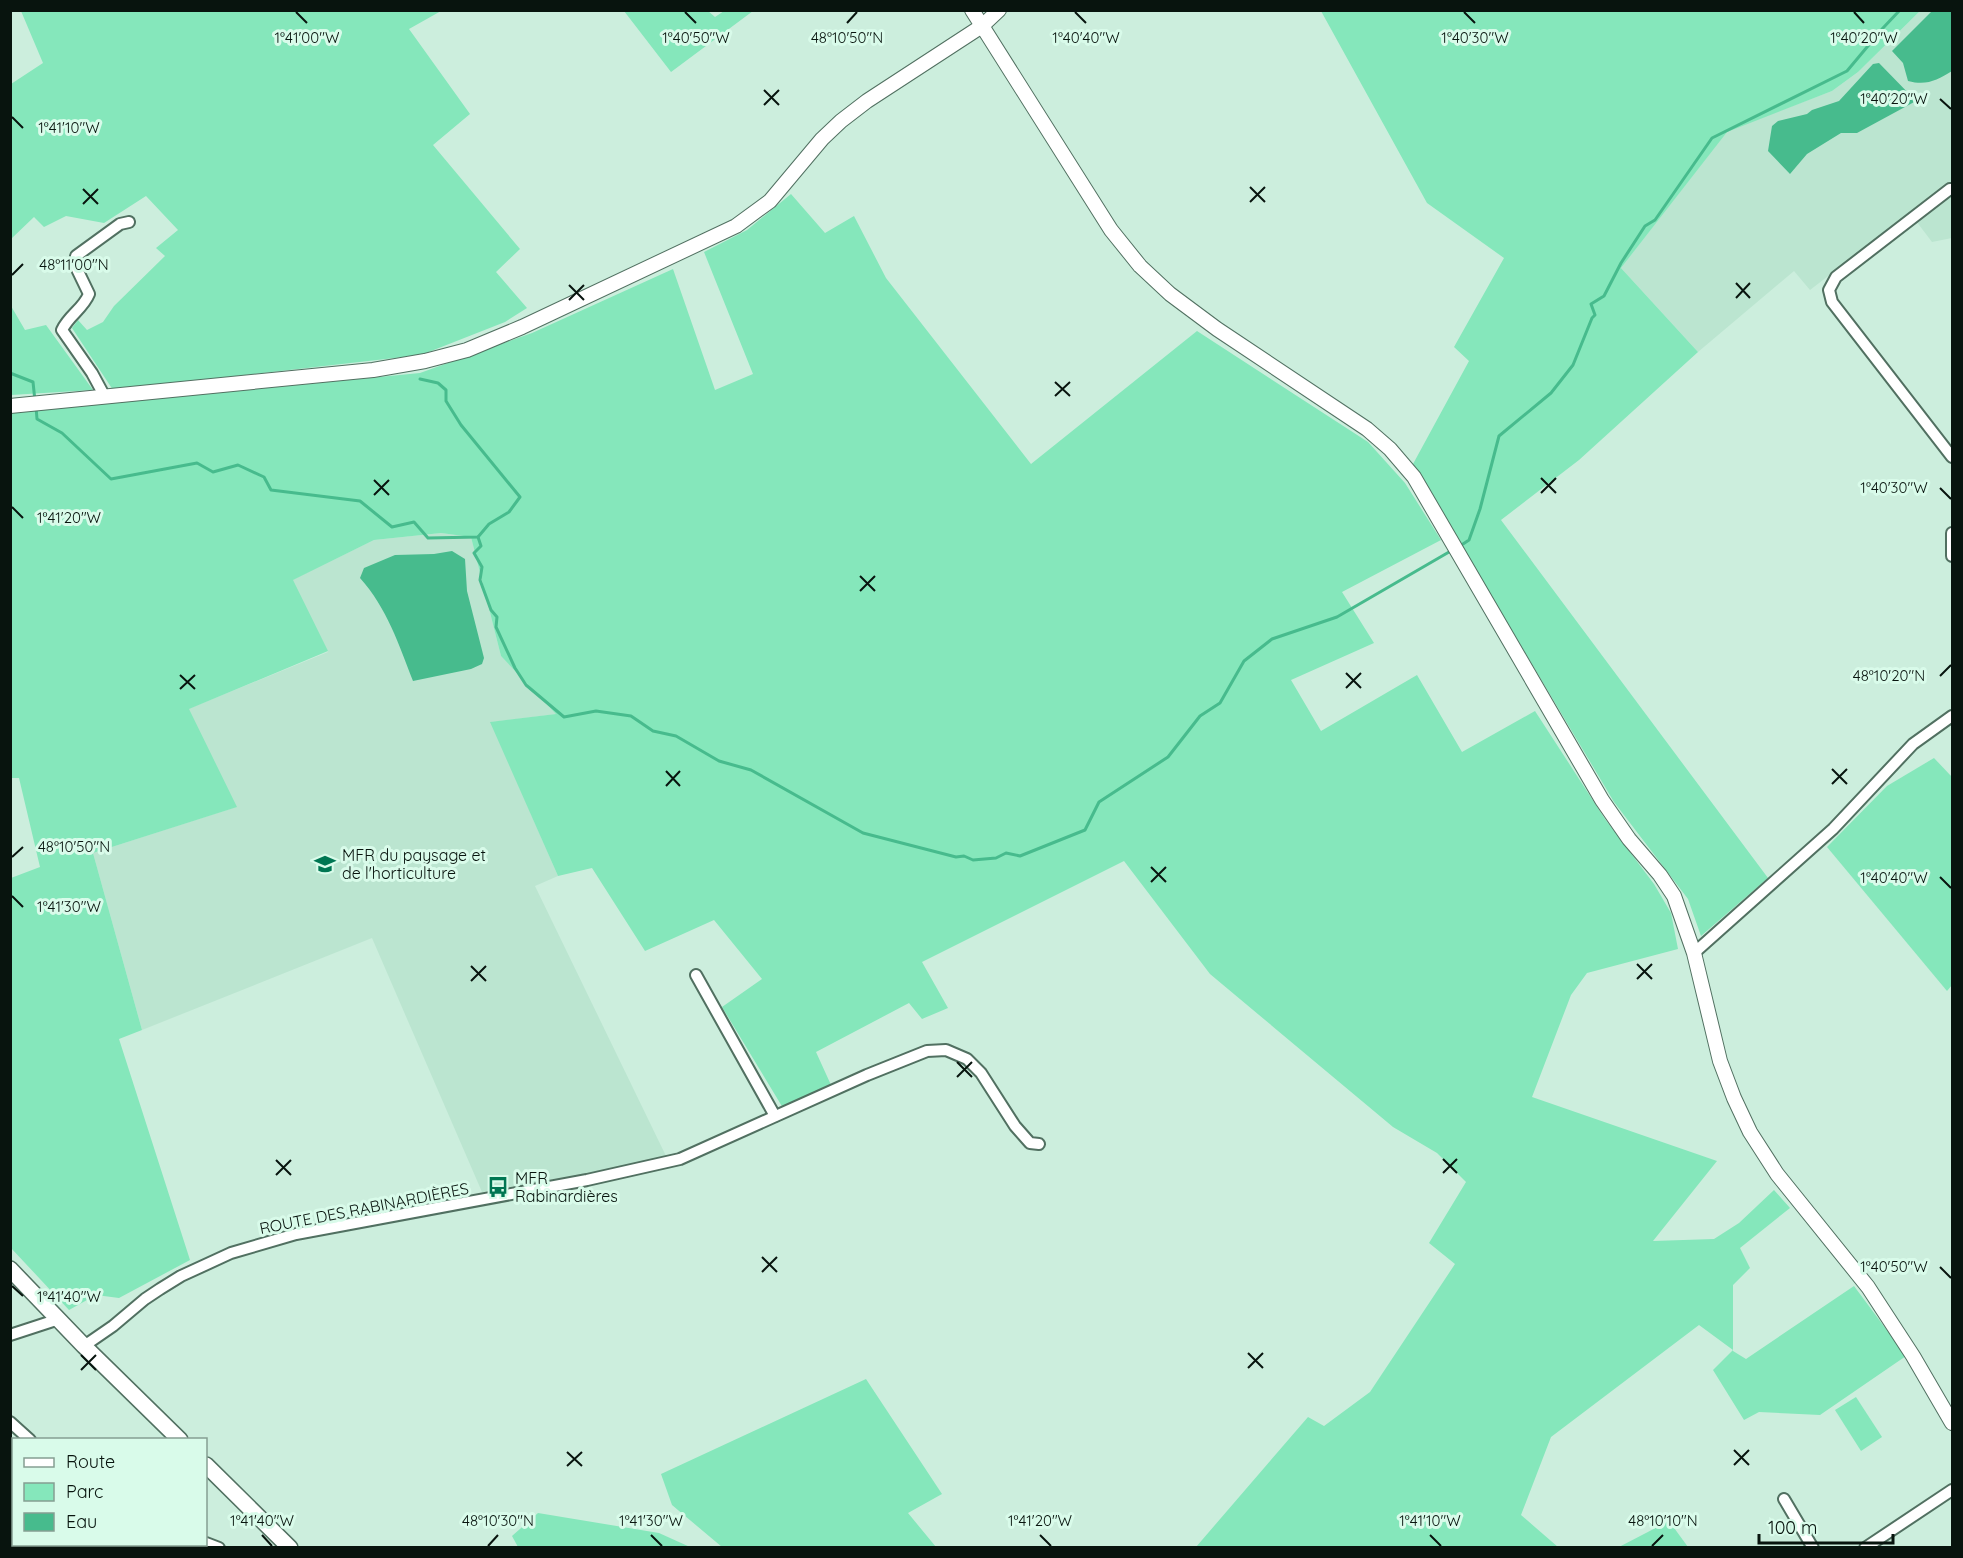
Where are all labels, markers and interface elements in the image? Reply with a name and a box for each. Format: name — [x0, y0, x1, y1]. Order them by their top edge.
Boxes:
text: 1°41'00"W — [275, 28, 340, 47]
text: 1°40'50"W — [662, 28, 730, 47]
text: 48°10'50"N — [811, 28, 883, 47]
text: 1°40'40"W — [1052, 28, 1120, 47]
text: 1°40'30"W — [1441, 28, 1509, 47]
text: 1°40'20"W — [1830, 28, 1898, 47]
text: 1°40'20"W — [1860, 89, 1928, 108]
text: 1°41'10"W — [38, 118, 100, 137]
text: 48°11'00"N — [39, 255, 109, 274]
text: 1°40'30"W — [1860, 478, 1928, 497]
text: 1°41'20"W — [37, 508, 102, 527]
text: 48°10'20"N — [1853, 666, 1925, 685]
text: 48°10'50"N — [38, 837, 110, 856]
place label: MFR du paysage et de l'horticulture — [342, 845, 486, 883]
school or university icon: MFR du paysage et de l'horticulture — [313, 852, 337, 876]
text: 1°40'40"W — [1860, 868, 1928, 887]
text: 1°41'30"W — [37, 897, 101, 916]
place label: MFR Rabinardières — [515, 1168, 618, 1206]
bus stop icon: MFR Rabinardières — [486, 1175, 510, 1199]
street label: ROUTE DES RABINARDIÈRES — [258, 1178, 470, 1238]
text: 1°40'50"W — [1860, 1257, 1928, 1276]
text: 1°41'40"W — [37, 1287, 101, 1306]
legend — [12, 1438, 207, 1546]
text: Route — [66, 1450, 115, 1473]
text: Parc — [66, 1480, 103, 1503]
scale bar — [1759, 1507, 1892, 1545]
text: Eau — [66, 1510, 97, 1533]
text: 1°41'40"W — [230, 1511, 294, 1530]
text: 48°10'30"N — [462, 1511, 534, 1530]
text: 1°41'30"W — [619, 1511, 683, 1530]
text: 1°41'20"W — [1008, 1511, 1073, 1530]
text: 1°41'10"W — [1399, 1511, 1461, 1530]
text: 48°10'10"N — [1628, 1511, 1698, 1530]
text: 100 m — [1768, 1516, 1817, 1539]

